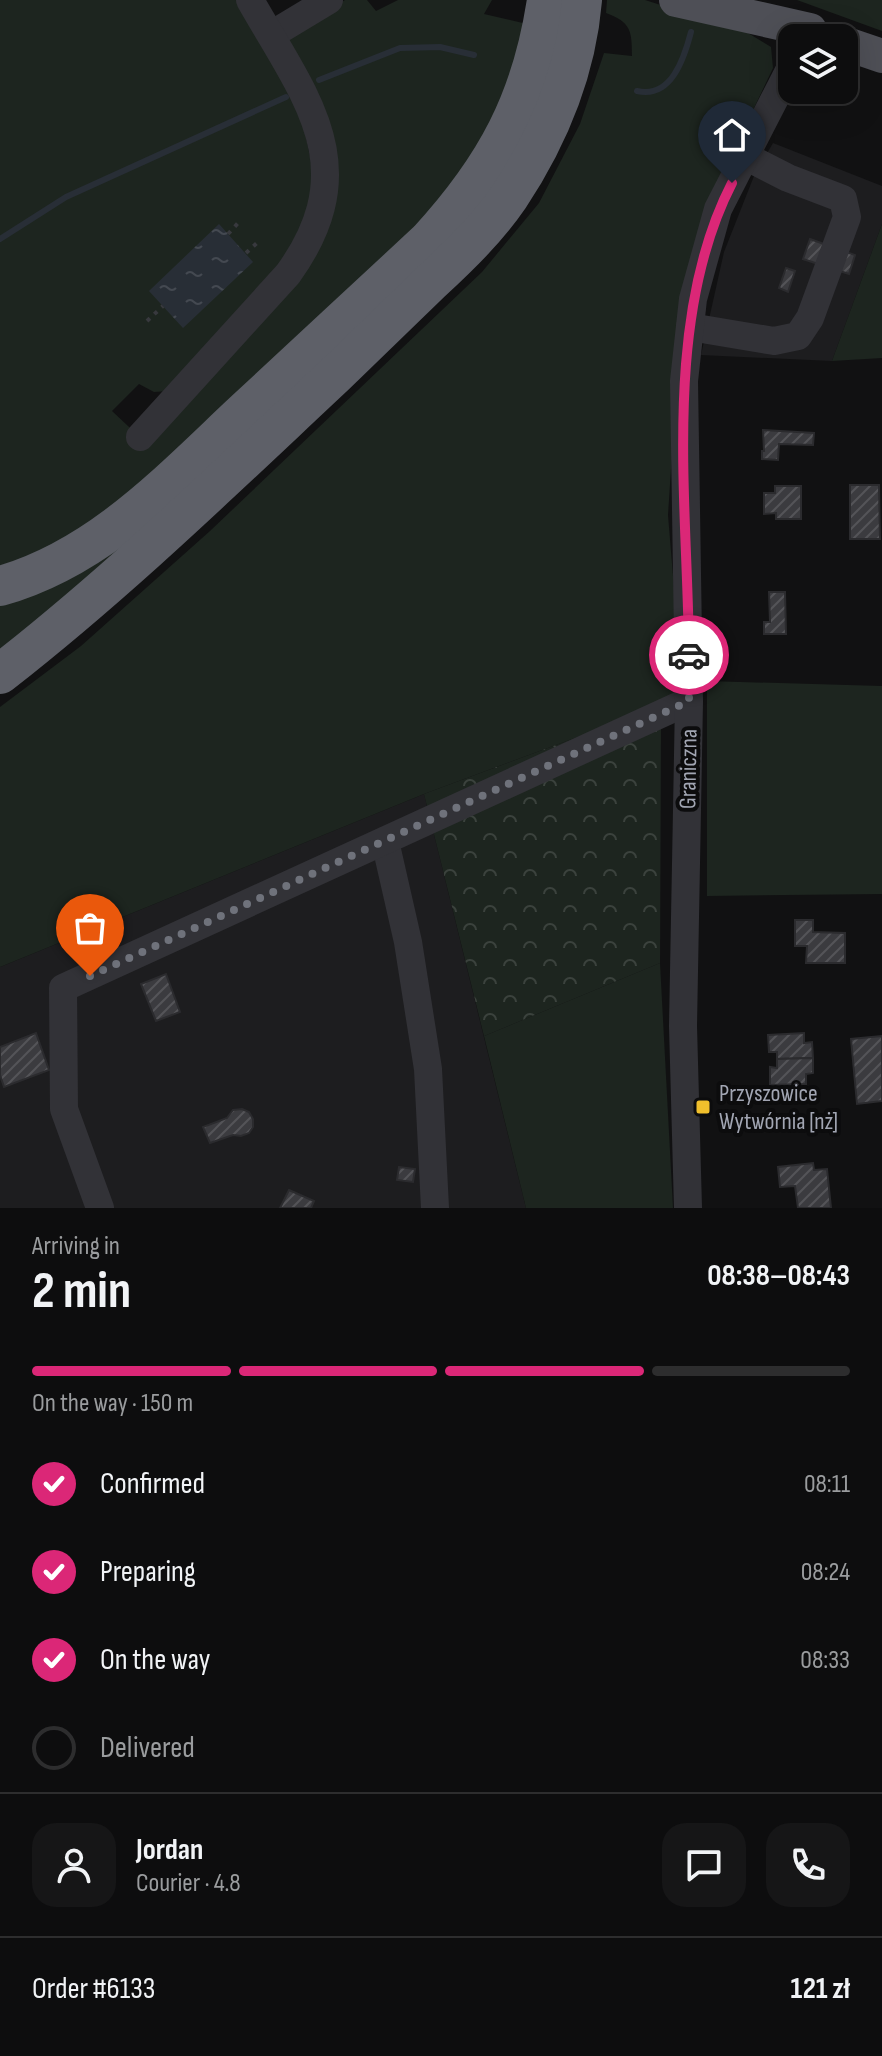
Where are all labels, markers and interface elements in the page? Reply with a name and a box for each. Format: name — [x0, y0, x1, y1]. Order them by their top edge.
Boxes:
map controls — [778, 24, 858, 104]
button: layers — [778, 24, 858, 104]
pin — [698, 101, 766, 183]
icon: home — [710, 113, 754, 157]
courier — [649, 615, 729, 695]
icon: car — [667, 633, 711, 677]
street label: Graniczna — [673, 729, 704, 809]
pin — [56, 894, 124, 976]
icon: bag — [68, 906, 112, 950]
place label: Przyszowice Wytwórnia [nż] — [719, 1079, 838, 1136]
marker: Przyszowice Wytwórnia [nż] — [694, 1098, 712, 1116]
text: Arriving in — [32, 1231, 120, 1262]
text: 08:38–08:43 — [707, 1258, 850, 1294]
text: 2 min — [32, 1260, 131, 1323]
text: On the way · 150 m — [32, 1388, 193, 1419]
icon: check — [32, 1462, 76, 1506]
text: Confirmed — [100, 1466, 205, 1502]
text: 08:11 — [804, 1469, 850, 1500]
icon: check — [32, 1550, 76, 1594]
text: Preparing — [100, 1554, 196, 1590]
text: 08:24 — [801, 1557, 850, 1588]
icon: check — [32, 1638, 76, 1682]
text: On the way — [100, 1642, 210, 1678]
text: 08:33 — [800, 1645, 850, 1676]
text: Delivered — [100, 1730, 195, 1766]
button: person — [32, 1823, 116, 1907]
button: chat — [662, 1823, 746, 1907]
button: phone — [766, 1823, 850, 1907]
text: Jordan — [136, 1832, 203, 1868]
text: Courier · 4.8 — [136, 1868, 241, 1899]
text: Order #6133 — [32, 1971, 155, 2007]
text: 121 zł — [791, 1971, 850, 2007]

